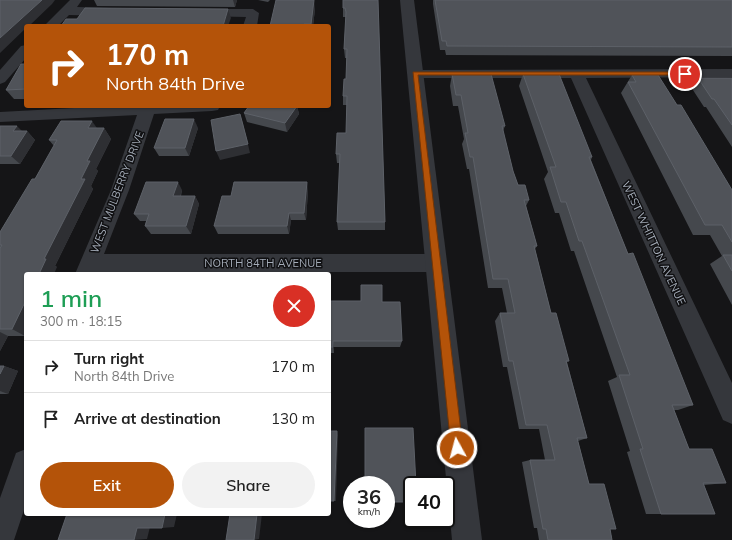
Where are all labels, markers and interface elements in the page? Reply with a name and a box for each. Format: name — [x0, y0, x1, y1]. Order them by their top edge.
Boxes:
text: 170 m — [106, 37, 189, 72]
icon: right — [40, 40, 92, 92]
pin — [668, 57, 702, 91]
icon: arrive — [674, 63, 696, 85]
text: North 84th Drive — [106, 72, 245, 95]
street label: WEST MULBERRY DRIVE — [87, 129, 147, 255]
street label: WEST WHITTON AVENUE — [619, 179, 689, 307]
street label: NORTH 84TH AVENUE — [204, 256, 322, 270]
text: 1 min — [40, 283, 102, 313]
button: close — [273, 285, 315, 327]
text: 300 m · 18:15 — [40, 313, 122, 329]
text: Turn right — [74, 349, 144, 368]
icon: right — [40, 356, 62, 378]
text: 170 m — [271, 357, 315, 376]
text: North 84th Drive — [74, 368, 174, 384]
icon: arrive — [40, 408, 62, 430]
text: Arrive at destination — [74, 409, 221, 428]
text: 130 m — [271, 409, 315, 428]
position arrow — [436, 427, 478, 469]
button: Exit — [40, 462, 174, 508]
button: Share — [182, 462, 315, 508]
speed limit sign: 40 — [403, 476, 455, 528]
text: 36 — [357, 484, 381, 509]
text: km/h — [358, 505, 380, 518]

